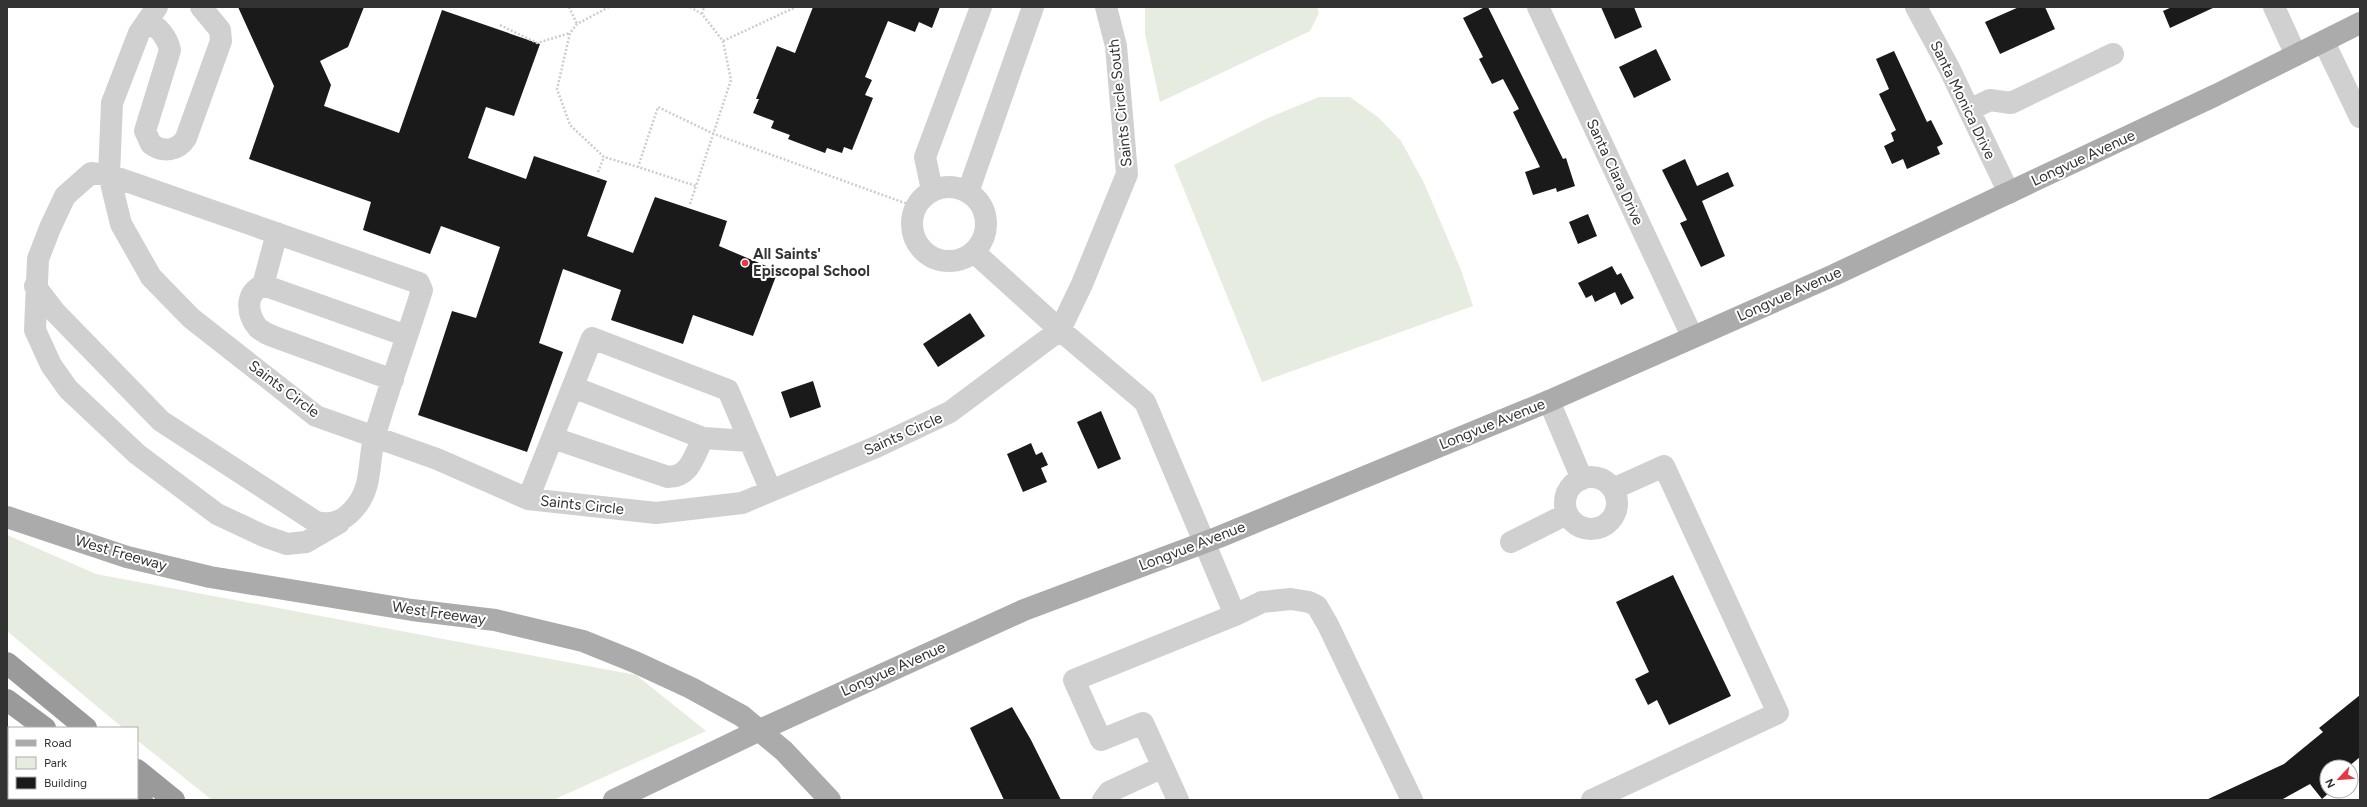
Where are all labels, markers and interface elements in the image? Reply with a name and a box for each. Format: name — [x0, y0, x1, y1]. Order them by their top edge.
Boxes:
street label: Saints Circle South — [1104, 38, 1136, 168]
street label: Santa Monica Drive — [1926, 38, 2000, 162]
street label: Santa Clara Drive — [1583, 116, 1647, 228]
street label: Longvue Avenue — [2028, 126, 2138, 190]
place label: All Saints' Episcopal School — [753, 245, 870, 280]
marker: All Saints' Episcopal School — [740, 258, 750, 268]
street label: Longvue Avenue — [1734, 263, 1844, 325]
street label: Saints Circle — [245, 357, 323, 421]
street label: Longvue Avenue — [1436, 395, 1548, 453]
street label: Saints Circle — [861, 409, 945, 459]
street label: Saints Circle — [539, 492, 625, 518]
street label: Longvue Avenue — [1136, 517, 1248, 575]
street label: West Freeway — [73, 531, 169, 575]
street label: West Freeway — [391, 598, 487, 629]
street label: Longvue Avenue — [838, 638, 948, 700]
legend — [8, 727, 138, 799]
text: Road — [44, 736, 72, 750]
text: Park — [44, 756, 67, 770]
north arrow — [2319, 759, 2359, 799]
text: Building — [44, 776, 87, 790]
text: N — [2323, 776, 2338, 790]

